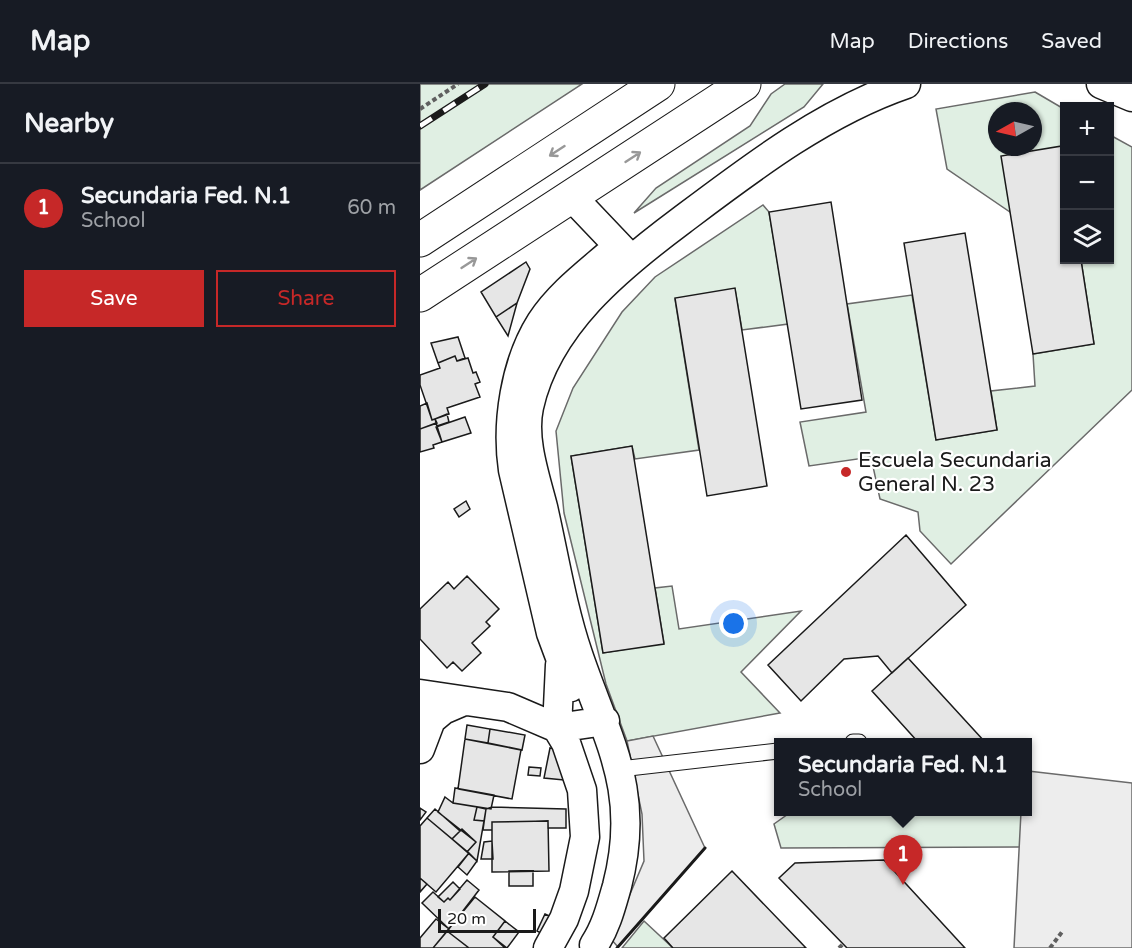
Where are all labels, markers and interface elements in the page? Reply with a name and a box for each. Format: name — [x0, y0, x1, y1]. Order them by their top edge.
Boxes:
text: Map — [30, 24, 90, 58]
text: Map — [829, 29, 875, 54]
text: Directions — [908, 29, 1008, 54]
text: Saved — [1041, 29, 1102, 54]
north arrow — [988, 102, 1042, 156]
map controls — [1060, 102, 1114, 264]
button: + — [1060, 102, 1114, 156]
text: Nearby — [24, 108, 114, 139]
one-way arrow — [549, 145, 565, 157]
one-way arrow — [624, 151, 641, 163]
button: − — [1060, 156, 1114, 210]
text: Secundaria Fed. N.1 — [81, 183, 291, 209]
text: 1 — [37, 196, 50, 220]
text: 60 m — [347, 196, 396, 220]
text: School — [81, 209, 145, 233]
button: layers — [1060, 210, 1114, 264]
one-way arrow — [460, 257, 477, 269]
button: Save — [24, 270, 204, 327]
button: Share — [216, 270, 396, 327]
place label: Escuela Secundaria General N. 23 — [858, 448, 1051, 497]
marker: Escuela Secundaria General N. 23 — [839, 465, 853, 479]
your location — [719, 609, 748, 638]
popup — [774, 738, 1032, 816]
text: Secundaria Fed. N.1 — [798, 752, 1008, 778]
text: School — [798, 778, 862, 802]
pin: 1 — [884, 836, 922, 885]
scale bar — [438, 906, 536, 934]
text: 20 m — [447, 909, 486, 929]

